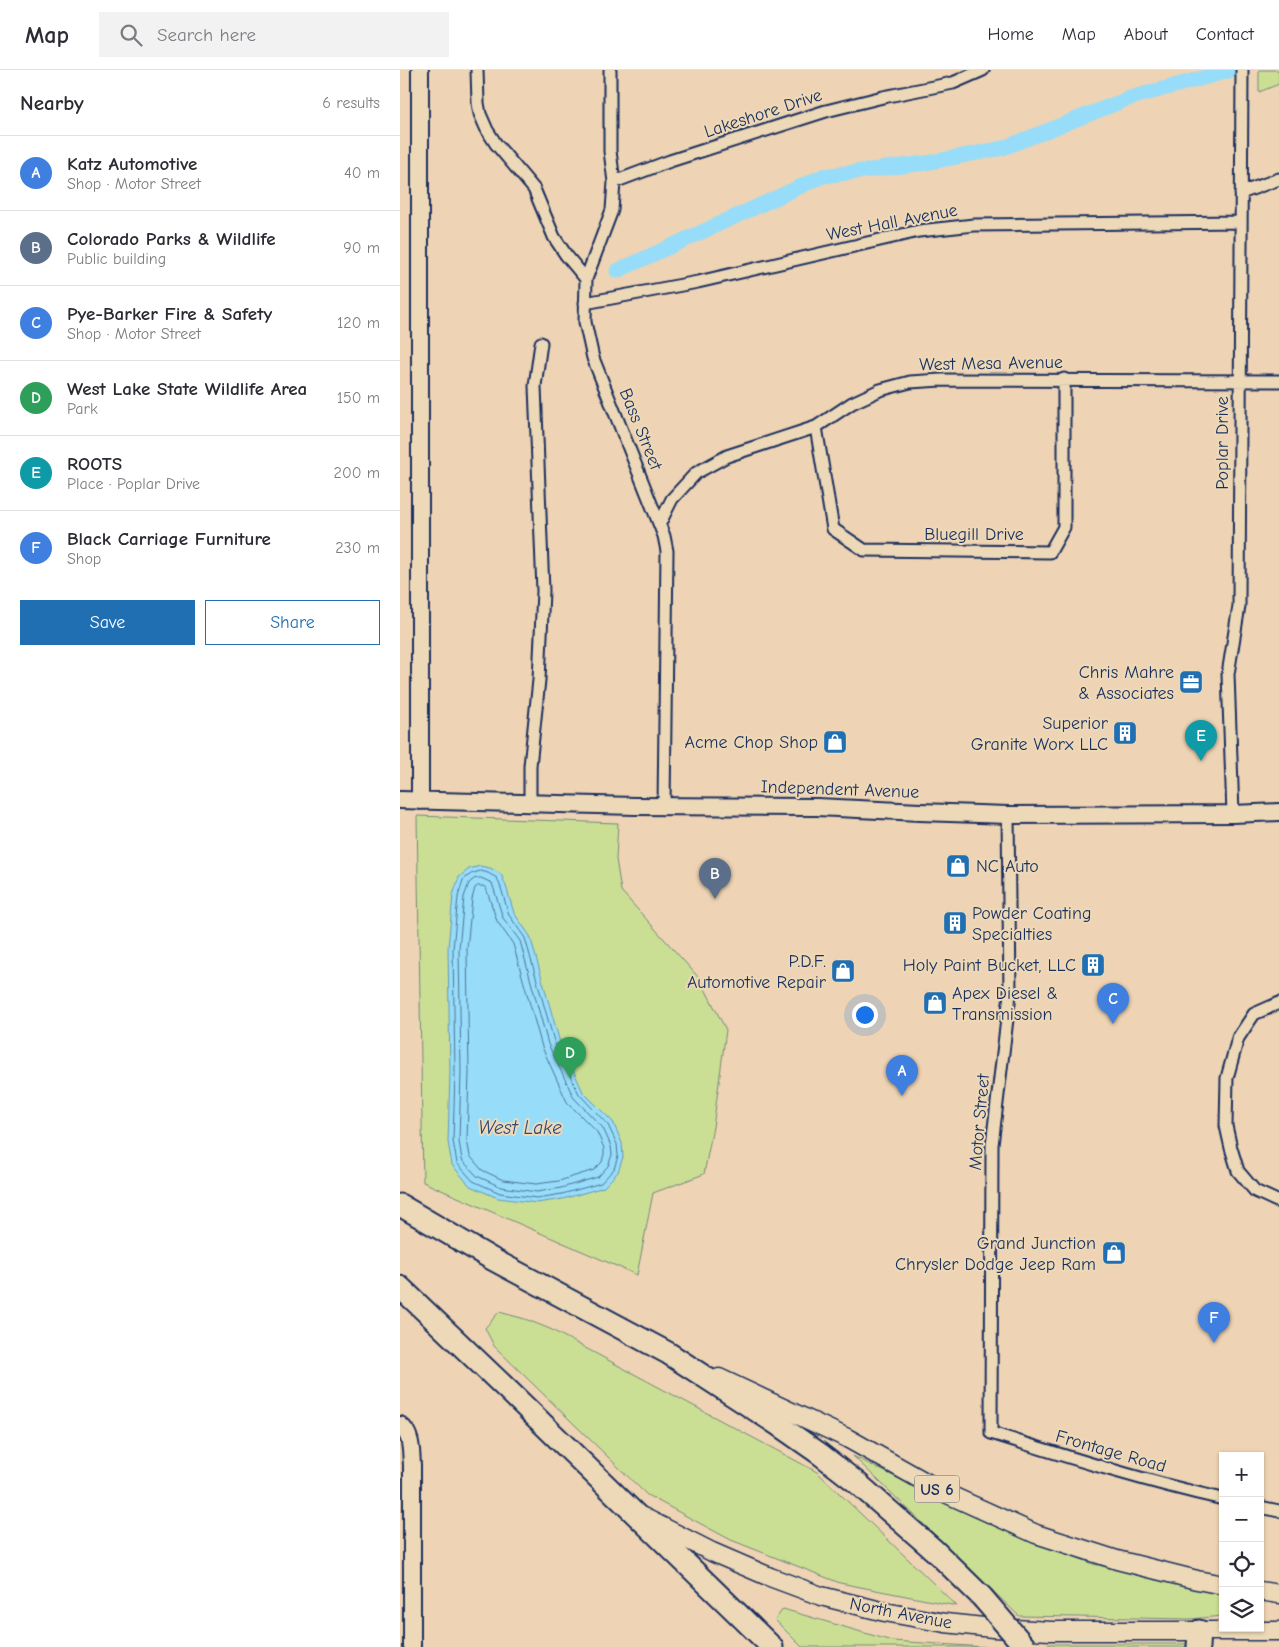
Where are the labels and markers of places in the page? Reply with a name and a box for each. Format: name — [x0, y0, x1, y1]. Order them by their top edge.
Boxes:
place label: Chris Mahre & Associates — [1078, 662, 1174, 704]
office icon: Chris Mahre & Associates — [1178, 669, 1204, 695]
place label: Superior Granite Worx LLC — [971, 713, 1109, 755]
building icon: Superior Granite Worx LLC — [1112, 720, 1138, 746]
pin: E — [1185, 720, 1217, 761]
shop icon: Acme Chop Shop — [822, 729, 848, 755]
place label: Acme Chop Shop — [684, 732, 818, 753]
shop icon: NC Auto — [945, 853, 971, 879]
place label: NC Auto — [976, 856, 1039, 877]
pin: B — [699, 858, 731, 899]
place label: Powder Coating Specialties — [972, 903, 1091, 945]
building icon: Powder Coating Specialties — [942, 910, 968, 936]
place label: P.D.F. Automotive Repair — [687, 951, 827, 993]
building icon: Holy Paint Bucket, LLC — [1080, 952, 1106, 978]
place label: Holy Paint Bucket, LLC — [903, 955, 1076, 976]
shop icon: P.D.F. Automotive Repair — [830, 958, 856, 984]
place label: Apex Diesel & Transmission — [952, 983, 1058, 1025]
pin: C — [1097, 983, 1129, 1024]
shop icon: Apex Diesel & Transmission — [922, 990, 948, 1016]
pin: D — [554, 1037, 586, 1078]
pin: A — [886, 1055, 918, 1096]
place label: Grand Junction Chrysler Dodge Jeep Ram — [895, 1233, 1096, 1275]
shop icon: Grand Junction Chrysler Dodge Jeep Ram — [1101, 1240, 1127, 1266]
pin: F — [1198, 1302, 1230, 1343]

